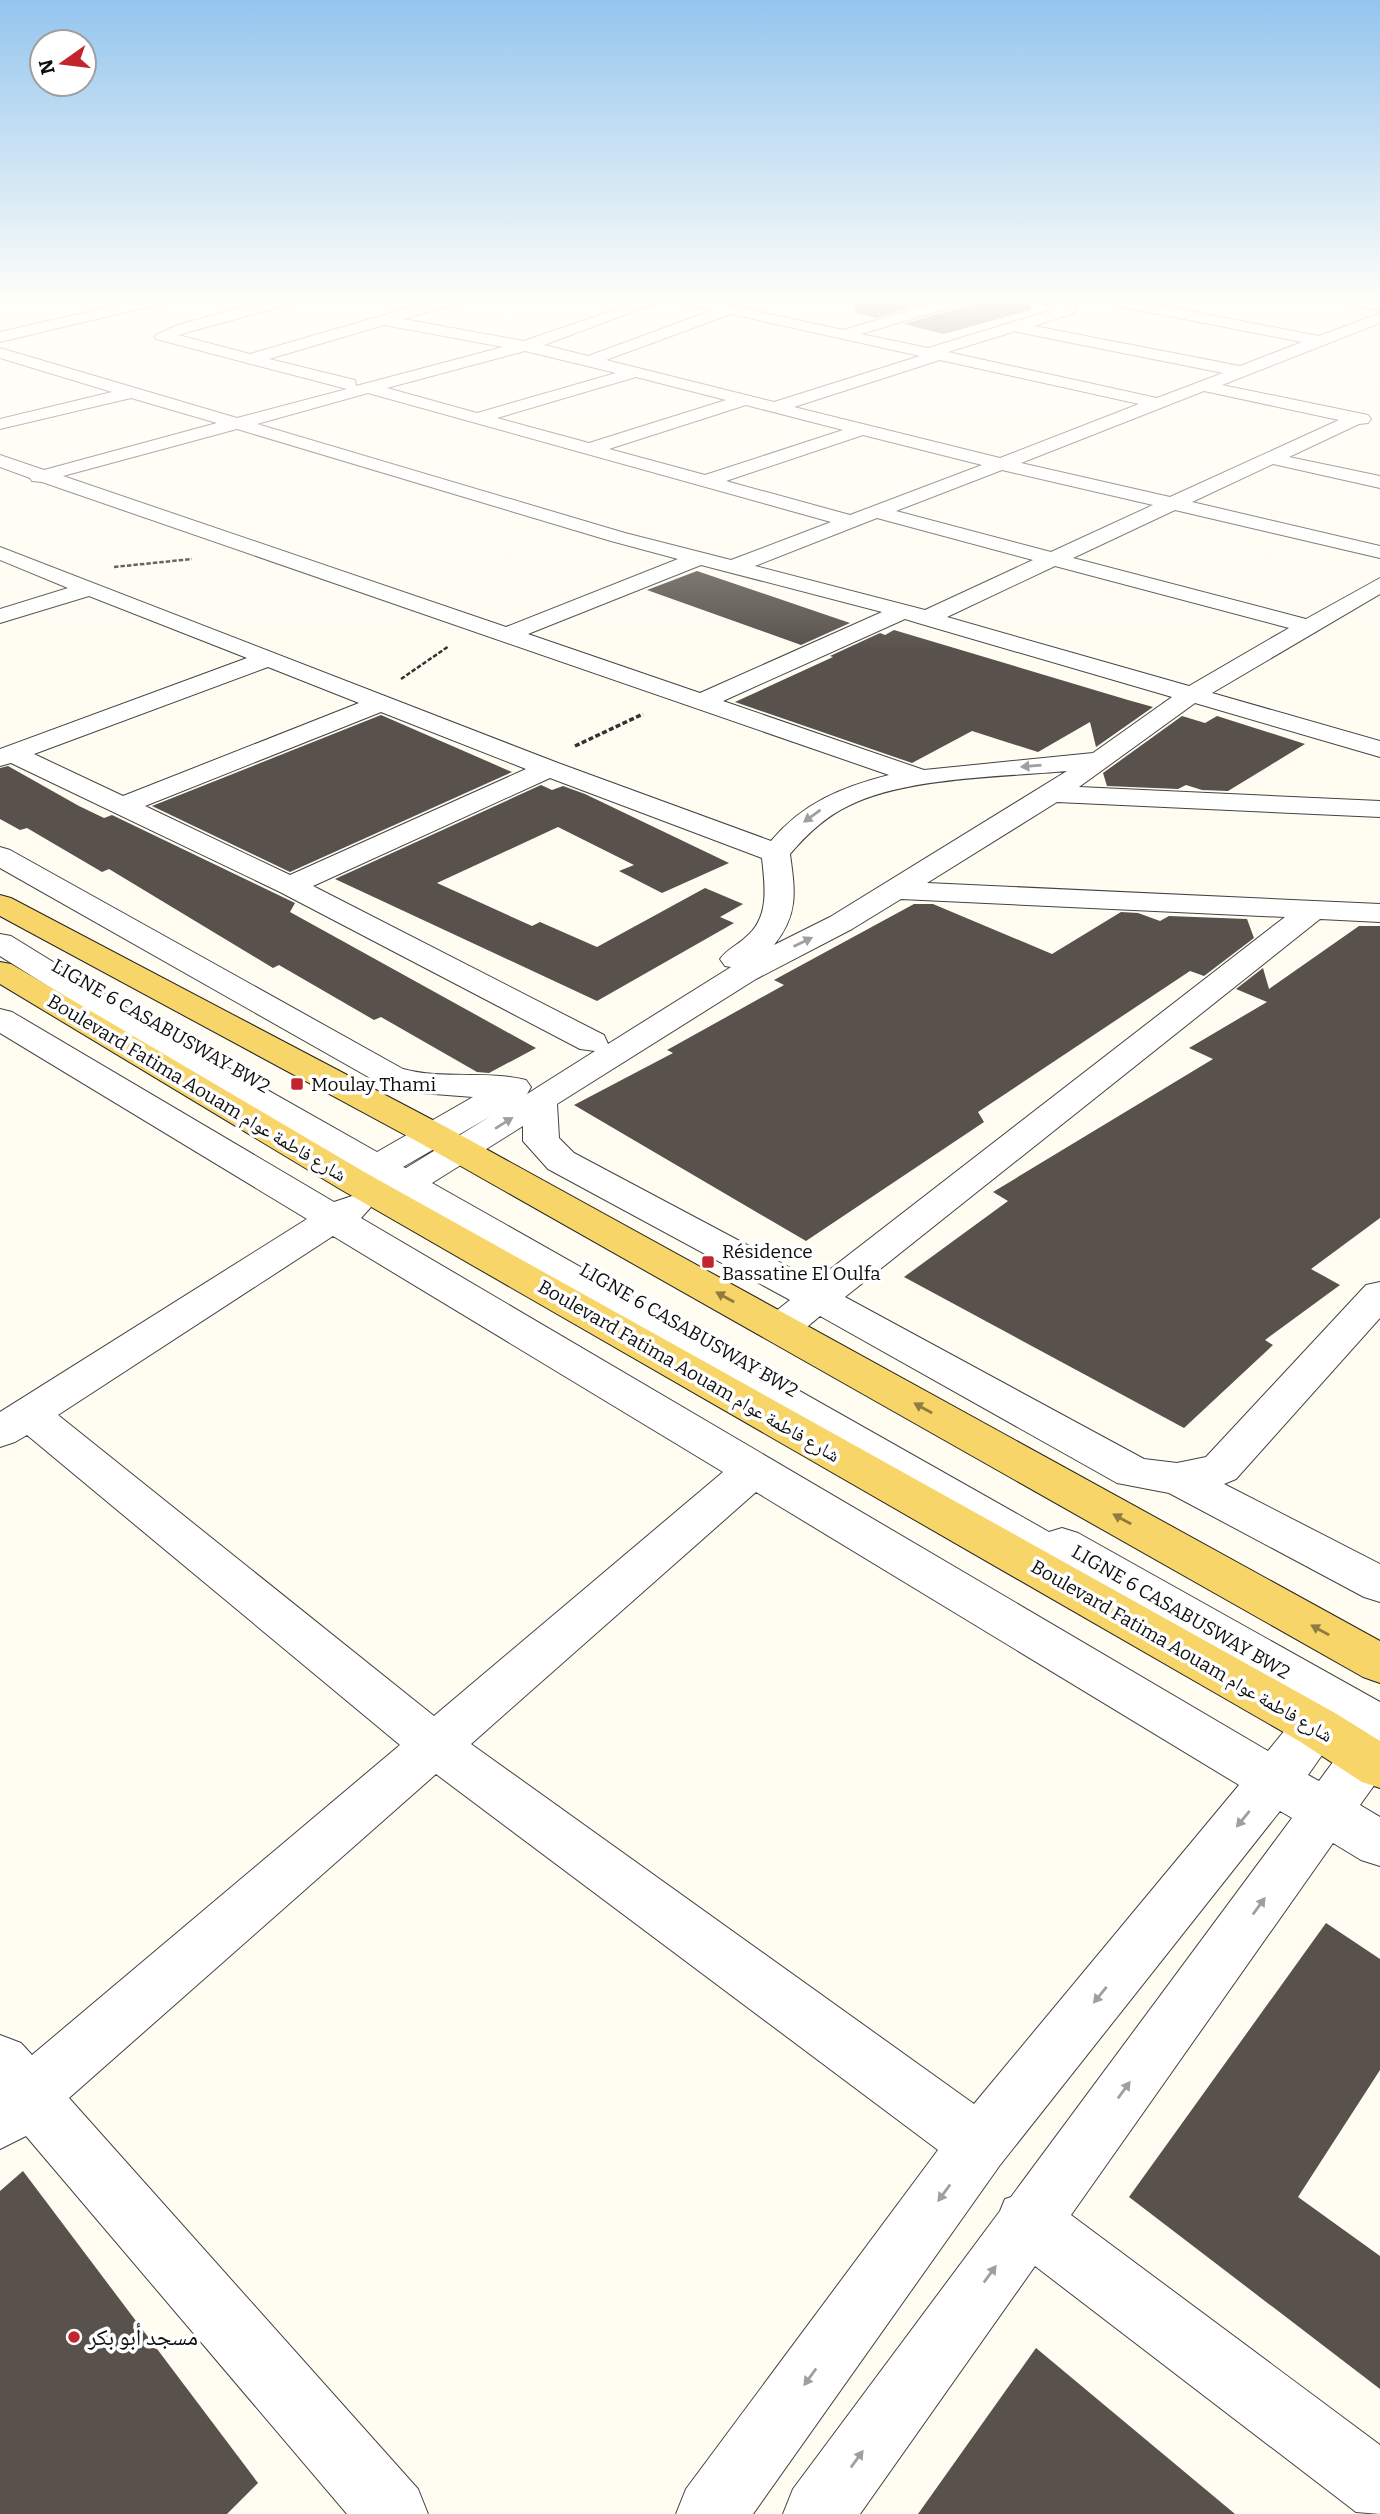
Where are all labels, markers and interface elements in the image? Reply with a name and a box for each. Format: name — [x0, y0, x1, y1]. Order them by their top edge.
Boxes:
north arrow — [28, 28, 98, 98]
text: N — [34, 57, 60, 77]
one-way arrow — [1020, 761, 1042, 772]
one-way arrow — [803, 808, 821, 822]
one-way arrow — [793, 936, 813, 947]
street label: LIGNE 6 CASABUSWAY BW2 — [48, 954, 274, 1098]
street label: Boulevard Fatima Aouam شارع فاطمة عوام — [42, 989, 351, 1188]
place label: Moulay Thami — [311, 1073, 436, 1096]
marker: Moulay Thami — [289, 1076, 305, 1092]
one-way arrow — [495, 1117, 514, 1130]
place label: Résidence Bassatine El Oulfa — [722, 1240, 881, 1285]
marker: Résidence Bassatine El Oulfa — [700, 1254, 716, 1270]
street label: LIGNE 6 CASABUSWAY BW2 — [576, 1258, 802, 1402]
street label: Boulevard Fatima Aouam شارع فاطمة عوام — [533, 1275, 844, 1469]
one-way arrow — [715, 1291, 734, 1303]
one-way arrow — [914, 1402, 933, 1414]
one-way arrow — [1112, 1514, 1132, 1525]
street label: LIGNE 6 CASABUSWAY BW2 — [1068, 1540, 1294, 1684]
street label: Boulevard Fatima Aouam شارع فاطمة عوام — [1026, 1555, 1337, 1749]
one-way arrow — [1311, 1624, 1330, 1636]
one-way arrow — [1236, 1809, 1251, 1827]
one-way arrow — [1251, 1898, 1266, 1916]
one-way arrow — [1093, 1987, 1108, 2004]
one-way arrow — [1117, 2081, 1131, 2099]
one-way arrow — [937, 2184, 951, 2202]
one-way arrow — [983, 2265, 997, 2283]
place label: مسجد أبو بكر — [87, 2323, 198, 2351]
marker: مسجد أبو بكر — [66, 2329, 82, 2345]
one-way arrow — [803, 2368, 817, 2386]
one-way arrow — [850, 2450, 865, 2468]

